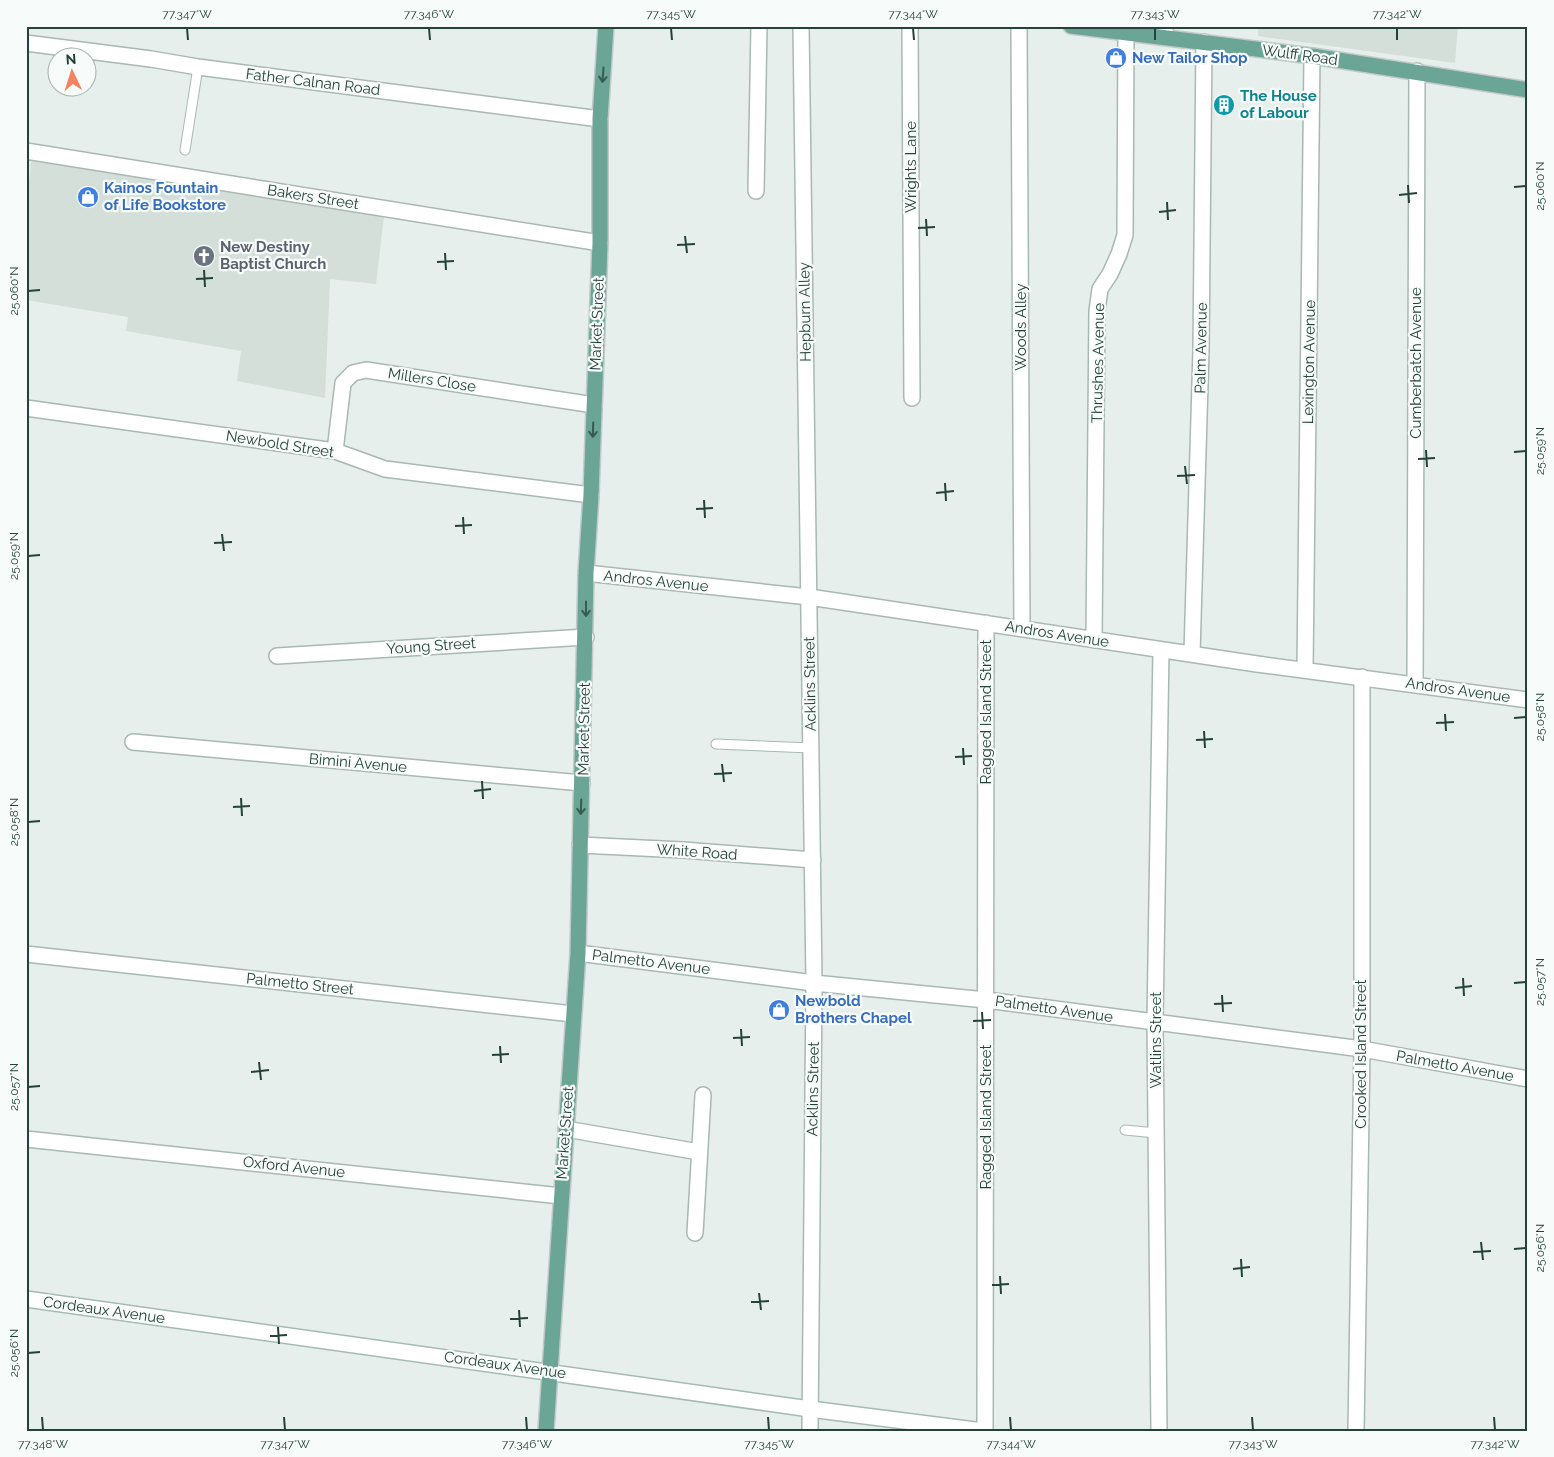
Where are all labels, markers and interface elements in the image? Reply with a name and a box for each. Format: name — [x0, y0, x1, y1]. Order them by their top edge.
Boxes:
text: 77.347°W — [162, 7, 212, 21]
text: 77.346°W — [404, 7, 455, 21]
text: 77.345°W — [646, 7, 696, 21]
text: 77.344°W — [888, 7, 938, 21]
text: 77.343°W — [1130, 7, 1180, 21]
text: 77.342°W — [1372, 7, 1422, 21]
street label: Wulff Road — [1261, 41, 1339, 69]
shop icon: New Tailor Shop — [1104, 46, 1128, 70]
north arrow — [48, 48, 98, 98]
place label: New Tailor Shop — [1132, 49, 1248, 67]
text: N — [65, 51, 77, 67]
street label: Father Calnan Road — [245, 65, 381, 99]
one-way arrow — [599, 67, 608, 83]
place label: The House of Labour — [1240, 87, 1317, 122]
building icon: The House of Labour — [1212, 93, 1236, 117]
street label: Wrights Lane — [902, 121, 920, 213]
text: 25.060°N — [1533, 161, 1547, 211]
place label: Kainos Fountain of Life Bookstore — [104, 179, 226, 214]
street label: Bakers Street — [266, 181, 360, 213]
shop icon: Kainos Fountain of Life Bookstore — [76, 185, 100, 209]
place label: New Destiny Baptist Church — [220, 238, 326, 273]
church icon: New Destiny Baptist Church — [192, 244, 216, 268]
street label: Hepburn Alley — [795, 262, 815, 362]
text: 25.060°N — [7, 266, 21, 316]
street label: Market Street — [586, 277, 608, 371]
street label: Woods Alley — [1012, 283, 1030, 371]
street label: Cumberbatch Avenue — [1407, 287, 1425, 439]
street label: Lexington Avenue — [1299, 299, 1319, 424]
street label: Palm Avenue — [1191, 302, 1211, 394]
street label: Thrushes Avenue — [1088, 303, 1108, 423]
street label: Millers Close — [387, 364, 478, 396]
one-way arrow — [588, 421, 598, 437]
street label: Newbold Street — [225, 427, 335, 461]
text: 25.059°N — [1533, 427, 1547, 475]
text: 25.059°N — [7, 532, 21, 580]
street label: Andros Avenue — [603, 567, 710, 595]
one-way arrow — [581, 601, 591, 617]
street label: Andros Avenue — [1004, 617, 1111, 651]
street label: Young Street — [386, 634, 476, 658]
street label: Acklins Street — [800, 636, 820, 732]
street label: Ragged Island Street — [977, 640, 995, 785]
street label: Andros Avenue — [1405, 674, 1512, 706]
street label: Market Street — [574, 682, 594, 776]
text: 25.058°N — [1533, 693, 1547, 741]
street label: Bimini Avenue — [308, 750, 408, 776]
text: 25.058°N — [7, 798, 21, 846]
one-way arrow — [577, 799, 586, 815]
street label: White Road — [656, 840, 738, 864]
street label: Palmetto Avenue — [591, 946, 711, 978]
text: 25.057°N — [1533, 958, 1547, 1006]
street label: Palmetto Street — [245, 969, 355, 999]
street label: Crooked Island Street — [1352, 979, 1370, 1129]
place label: Newbold Brothers Chapel — [795, 992, 912, 1027]
street label: Palmetto Avenue — [994, 992, 1114, 1026]
street label: Watlins Street — [1147, 992, 1165, 1088]
shop icon: Newbold Brothers Chapel — [767, 998, 791, 1022]
street label: Acklins Street — [803, 1041, 823, 1137]
street label: Ragged Island Street — [977, 1045, 995, 1190]
street label: Palmetto Avenue — [1395, 1047, 1515, 1085]
text: 25.057°N — [7, 1063, 21, 1111]
street label: Market Street — [553, 1086, 577, 1180]
street label: Oxford Avenue — [242, 1153, 346, 1181]
text: 25.056°N — [1533, 1224, 1547, 1272]
street label: Cordeaux Avenue — [42, 1293, 166, 1328]
text: 25.056°N — [7, 1329, 21, 1377]
street label: Cordeaux Avenue — [443, 1348, 567, 1383]
text: 77.348°W — [18, 1437, 69, 1451]
text: 77.347°W — [260, 1437, 310, 1451]
text: 77.346°W — [502, 1437, 553, 1451]
text: 77.345°W — [744, 1437, 794, 1451]
text: 77.344°W — [986, 1437, 1036, 1451]
text: 77.343°W — [1228, 1437, 1278, 1451]
text: 77.342°W — [1470, 1437, 1520, 1451]

